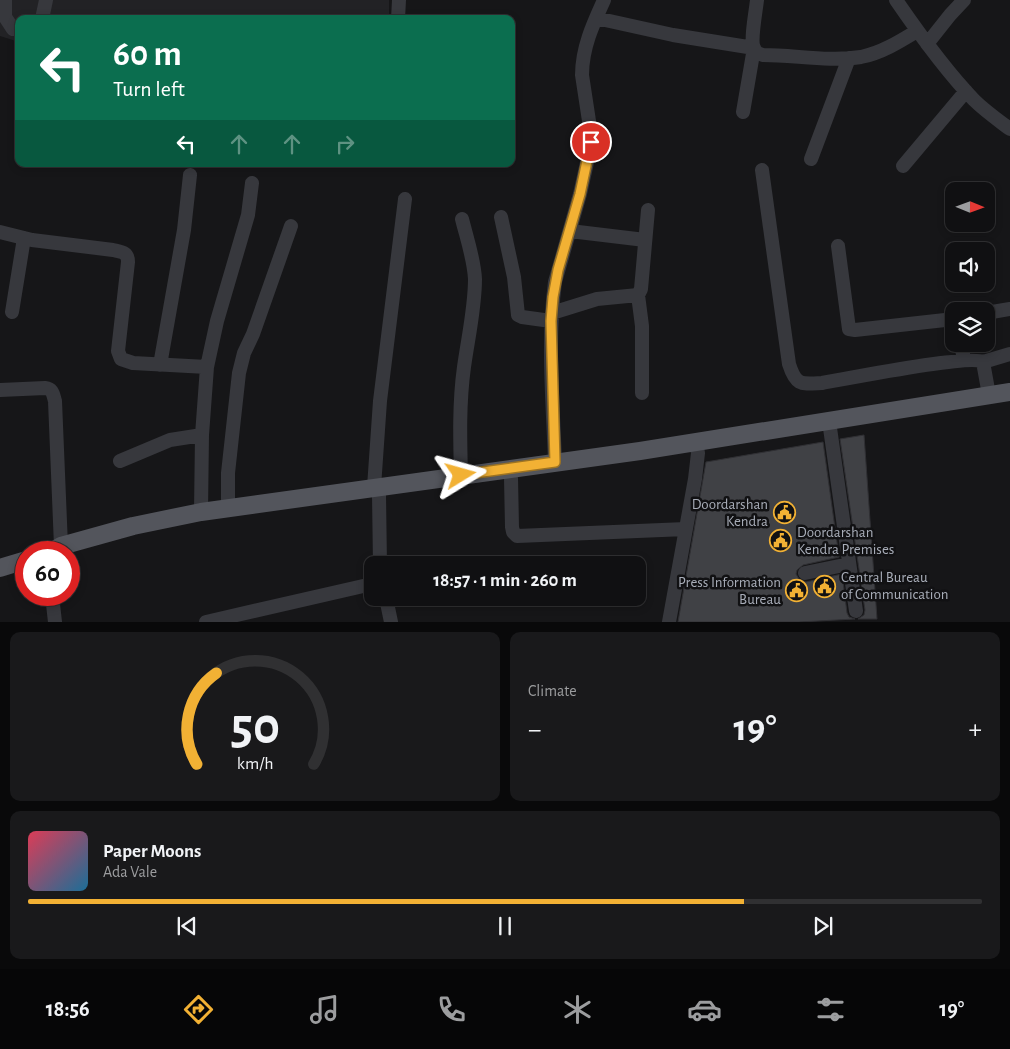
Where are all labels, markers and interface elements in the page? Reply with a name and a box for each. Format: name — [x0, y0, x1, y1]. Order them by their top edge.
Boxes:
icon: left — [30, 35, 95, 100]
text: 60 m — [113, 37, 182, 72]
text: Turn left — [113, 78, 185, 100]
pin — [570, 121, 612, 163]
icon: arrive — [577, 128, 605, 156]
icon: left — [172, 130, 200, 158]
icon: ahead — [225, 130, 253, 158]
icon: ahead — [278, 130, 306, 158]
icon: right — [331, 130, 359, 158]
north arrow — [945, 182, 995, 232]
map controls — [945, 182, 995, 352]
button: sound — [945, 242, 995, 292]
button: layers — [945, 302, 995, 352]
position arrow — [434, 448, 486, 500]
place label: Doordarshan Kendra — [692, 497, 768, 529]
public building icon: Doordarshan Kendra — [772, 501, 796, 525]
place label: Doordarshan Kendra Premises — [797, 525, 894, 557]
public building icon: Doordarshan Kendra Premises — [769, 529, 793, 553]
speed limit sign: 60 — [15, 541, 80, 606]
place label: Central Bureau of Communication — [841, 570, 948, 602]
text: 18:57 · 1 min · 260 m — [433, 571, 577, 590]
public building icon: Central Bureau of Communication — [813, 574, 837, 598]
place label: Press Information Bureau — [678, 575, 781, 607]
public building icon: Press Information Bureau — [785, 579, 809, 603]
text: Climate — [528, 683, 577, 699]
text: 50 — [230, 701, 280, 753]
text: 19° — [733, 710, 777, 748]
text: − — [528, 716, 541, 744]
text: + — [969, 716, 982, 744]
text: km/h — [237, 755, 273, 773]
text: Paper Moons — [103, 842, 201, 861]
text: Ada Vale — [103, 864, 157, 880]
icon: previous — [173, 912, 201, 940]
icon: pause — [491, 912, 519, 940]
icon: next — [809, 912, 837, 940]
icon: directions — [181, 992, 216, 1027]
icon: music — [307, 992, 342, 1027]
icon: phone — [434, 992, 469, 1027]
icon: climate — [560, 992, 595, 1027]
icon: car — [687, 992, 722, 1027]
icon: filters — [813, 992, 848, 1027]
text: 18:56 — [46, 998, 90, 1020]
text: 19° — [939, 998, 964, 1020]

